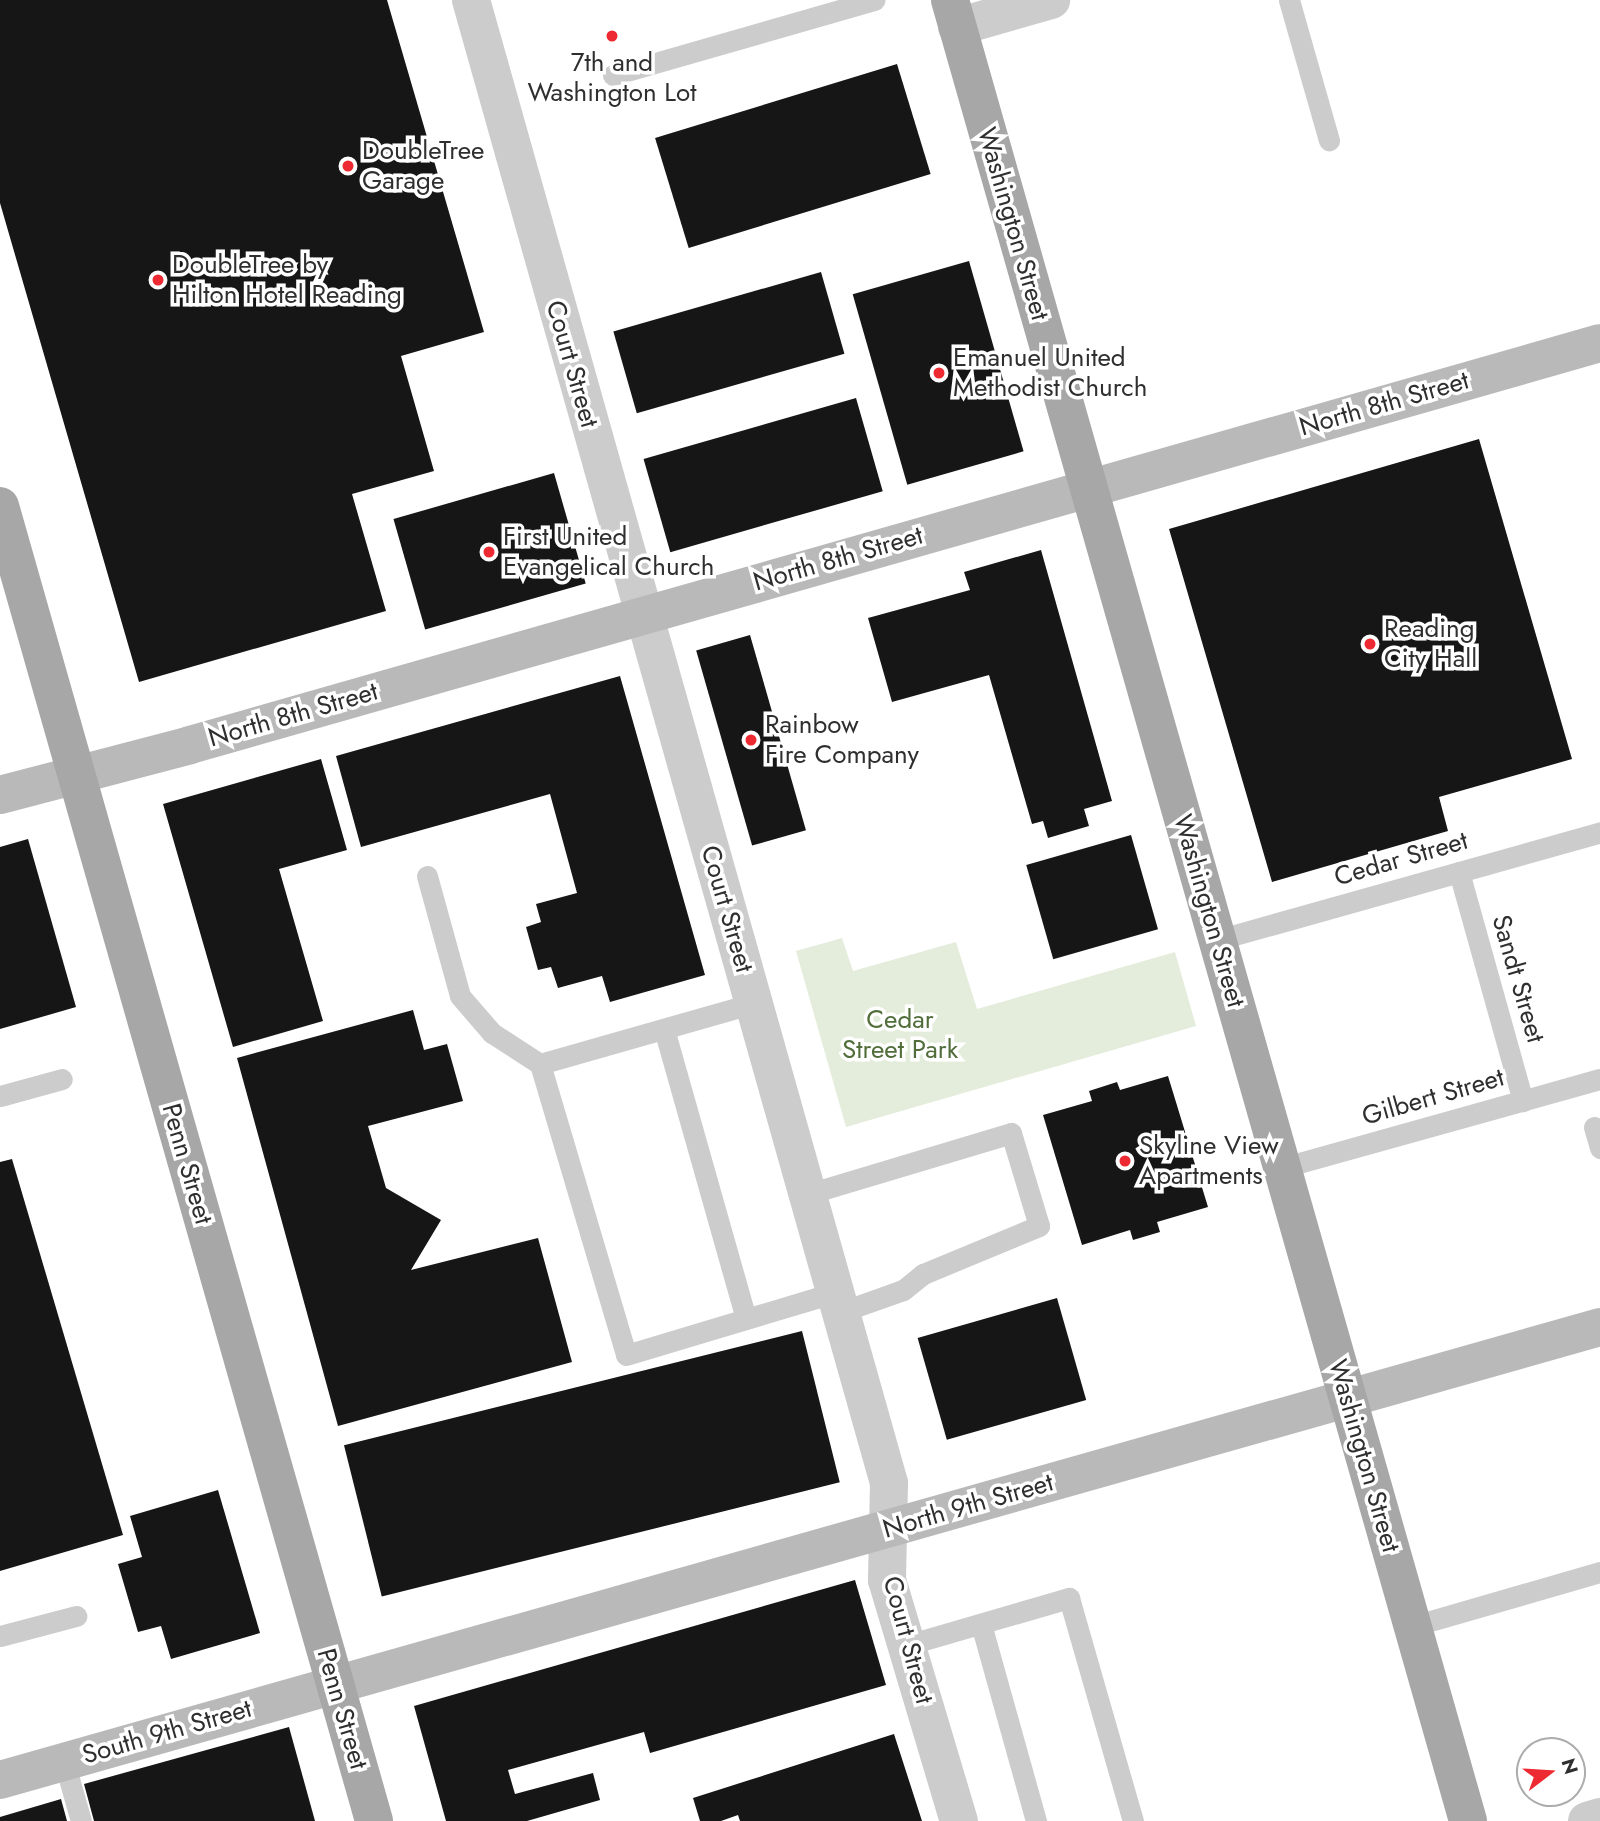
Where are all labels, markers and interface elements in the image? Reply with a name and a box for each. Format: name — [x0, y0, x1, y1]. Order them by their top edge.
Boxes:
marker: 7th and Washington Lot — [604, 28, 620, 44]
place label: 7th and Washington Lot — [527, 47, 697, 108]
street label: Washington Street — [971, 124, 1055, 324]
place label: DoubleTree Garage — [362, 135, 484, 196]
marker: DoubleTree Garage — [340, 158, 356, 174]
place label: DoubleTree by Hilton Hotel Reading — [172, 249, 402, 310]
marker: DoubleTree by Hilton Hotel Reading — [150, 272, 166, 288]
street label: Court Street — [539, 297, 605, 431]
place label: Emanuel United Methodist Church — [953, 342, 1147, 404]
marker: Emanuel United Methodist Church — [931, 365, 947, 381]
street label: North 8th Street — [1296, 365, 1472, 443]
street label: North 8th Street — [750, 520, 926, 598]
place label: First United Evangelical Church — [503, 521, 714, 582]
marker: First United Evangelical Church — [481, 544, 497, 560]
place label: Reading City Hall — [1384, 613, 1477, 674]
marker: Reading City Hall — [1362, 636, 1378, 652]
street label: North 8th Street — [205, 676, 381, 754]
place label: Rainbow Fire Company — [765, 709, 919, 770]
marker: Rainbow Fire Company — [743, 732, 759, 748]
street label: Washington Street — [1167, 811, 1251, 1011]
street label: Cedar Street — [1331, 825, 1471, 893]
street label: Court Street — [694, 842, 760, 976]
street label: Sandt Street — [1485, 912, 1551, 1046]
park label: Cedar Street Park — [842, 1004, 958, 1066]
street label: Gilbert Street — [1358, 1062, 1508, 1132]
street label: Penn Street — [155, 1100, 219, 1228]
place label: Skyline View Apartments — [1139, 1130, 1279, 1192]
marker: Skyline View Apartments — [1117, 1153, 1133, 1169]
street label: Washington Street — [1322, 1356, 1406, 1556]
street label: North 9th Street — [879, 1467, 1057, 1545]
street label: Court Street — [876, 1573, 940, 1707]
street label: Penn Street — [310, 1645, 374, 1773]
street label: South 9th Street — [79, 1693, 255, 1771]
north arrow — [1516, 1737, 1586, 1807]
text: N — [1555, 1755, 1585, 1777]

